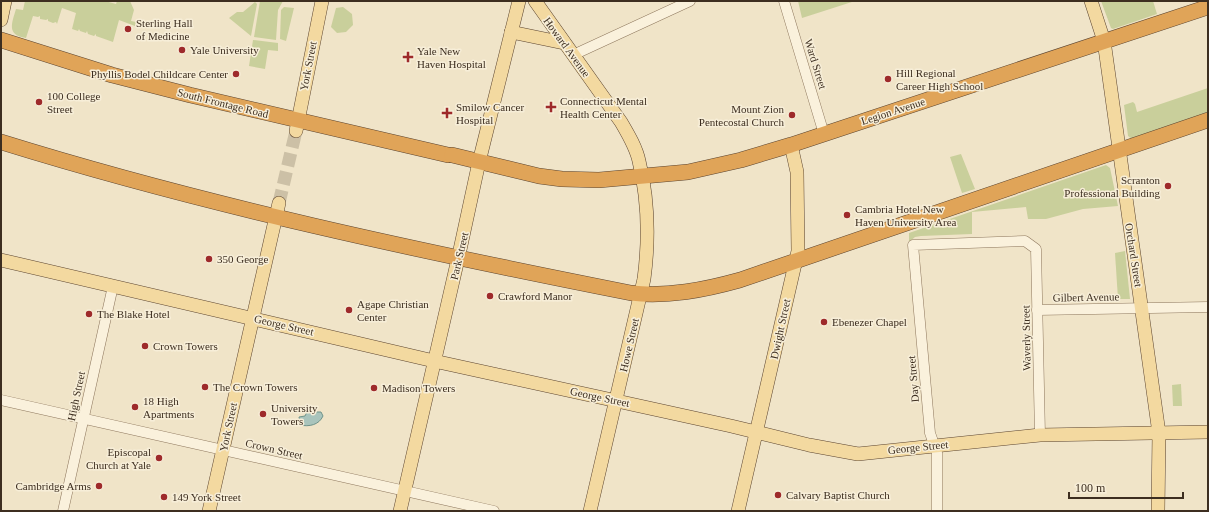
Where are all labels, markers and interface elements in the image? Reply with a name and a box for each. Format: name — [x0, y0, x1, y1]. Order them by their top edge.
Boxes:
street label: Howard Avenue — [541, 15, 593, 79]
place label: Sterling Hall of Medicine — [136, 17, 193, 42]
marker: Sterling Hall of Medicine — [123, 24, 133, 34]
street label: Ward Street — [803, 37, 829, 91]
street label: York Street — [297, 40, 319, 92]
place label: Yale University — [190, 44, 259, 56]
marker: Yale University — [177, 45, 187, 55]
place label: Yale New Haven Hospital — [417, 45, 486, 70]
marker: Yale New Haven Hospital — [402, 51, 414, 63]
place label: Hill Regional Career High School — [896, 67, 983, 92]
place label: Phyllis Bodel Childcare Center — [91, 68, 228, 80]
marker: Phyllis Bodel Childcare Center — [231, 69, 241, 79]
marker: Hill Regional Career High School — [883, 74, 893, 84]
street label: South Frontage Road — [176, 86, 270, 120]
place label: 100 College Street — [47, 90, 101, 115]
place label: Connecticut Mental Health Center — [560, 95, 647, 120]
street label: Legion Avenue — [859, 95, 927, 127]
marker: 100 College Street — [34, 97, 44, 107]
place label: Smilow Cancer Hospital — [456, 101, 524, 126]
marker: Connecticut Mental Health Center — [545, 101, 557, 113]
place label: Mount Zion Pentecostal Church — [699, 103, 784, 128]
marker: Smilow Cancer Hospital — [441, 107, 453, 119]
marker: Mount Zion Pentecostal Church — [787, 110, 797, 120]
place label: Scranton Professional Building — [1064, 174, 1160, 199]
marker: Scranton Professional Building — [1163, 181, 1173, 191]
place label: Cambria Hotel New Haven University Area — [855, 203, 957, 228]
marker: Cambria Hotel New Haven University Area — [842, 210, 852, 220]
street label: Orchard Street — [1123, 222, 1145, 288]
street label: Park Street — [448, 231, 470, 281]
place label: 350 George — [217, 253, 269, 265]
marker: 350 George — [204, 254, 214, 264]
place label: Crawford Manor — [498, 290, 573, 302]
street label: Gilbert Avenue — [1053, 290, 1120, 304]
marker: Crawford Manor — [485, 291, 495, 301]
place label: Agape Christian Center — [357, 298, 429, 323]
street label: Dwight Street — [768, 298, 792, 360]
marker: Agape Christian Center — [344, 305, 354, 315]
street label: Waverly Street — [1019, 305, 1033, 371]
place label: The Blake Hotel — [97, 308, 170, 320]
marker: The Blake Hotel — [84, 309, 94, 319]
street label: George Street — [253, 312, 315, 338]
place label: Ebenezer Chapel — [832, 316, 907, 328]
street label: Howe Street — [617, 317, 641, 373]
marker: Ebenezer Chapel — [819, 317, 829, 327]
place label: Crown Towers — [153, 340, 218, 352]
marker: Crown Towers — [140, 341, 150, 351]
street label: Day Street — [905, 355, 921, 403]
street label: High Street — [65, 370, 87, 422]
place label: The Crown Towers — [213, 381, 298, 393]
marker: The Crown Towers — [200, 382, 210, 392]
place label: Madison Towers — [382, 382, 455, 394]
marker: Madison Towers — [369, 383, 379, 393]
street label: George Street — [569, 385, 631, 409]
place label: 18 High Apartments — [143, 395, 194, 420]
street label: York Street — [217, 401, 239, 453]
marker: 18 High Apartments — [130, 402, 140, 412]
place label: University Towers — [271, 402, 318, 427]
marker: University Towers — [258, 409, 268, 419]
street label: Crown Street — [244, 437, 304, 461]
street label: George Street — [887, 438, 949, 456]
place label: Episcopal Church at Yale — [86, 446, 151, 471]
marker: Episcopal Church at Yale — [154, 453, 164, 463]
scale bar — [1069, 474, 1183, 500]
place label: Cambridge Arms — [16, 480, 91, 492]
marker: Cambridge Arms — [94, 481, 104, 491]
text: 100 m — [1075, 481, 1106, 495]
place label: Calvary Baptist Church — [786, 489, 890, 501]
marker: Calvary Baptist Church — [773, 490, 783, 500]
place label: 149 York Street — [172, 491, 241, 503]
marker: 149 York Street — [159, 492, 169, 502]

